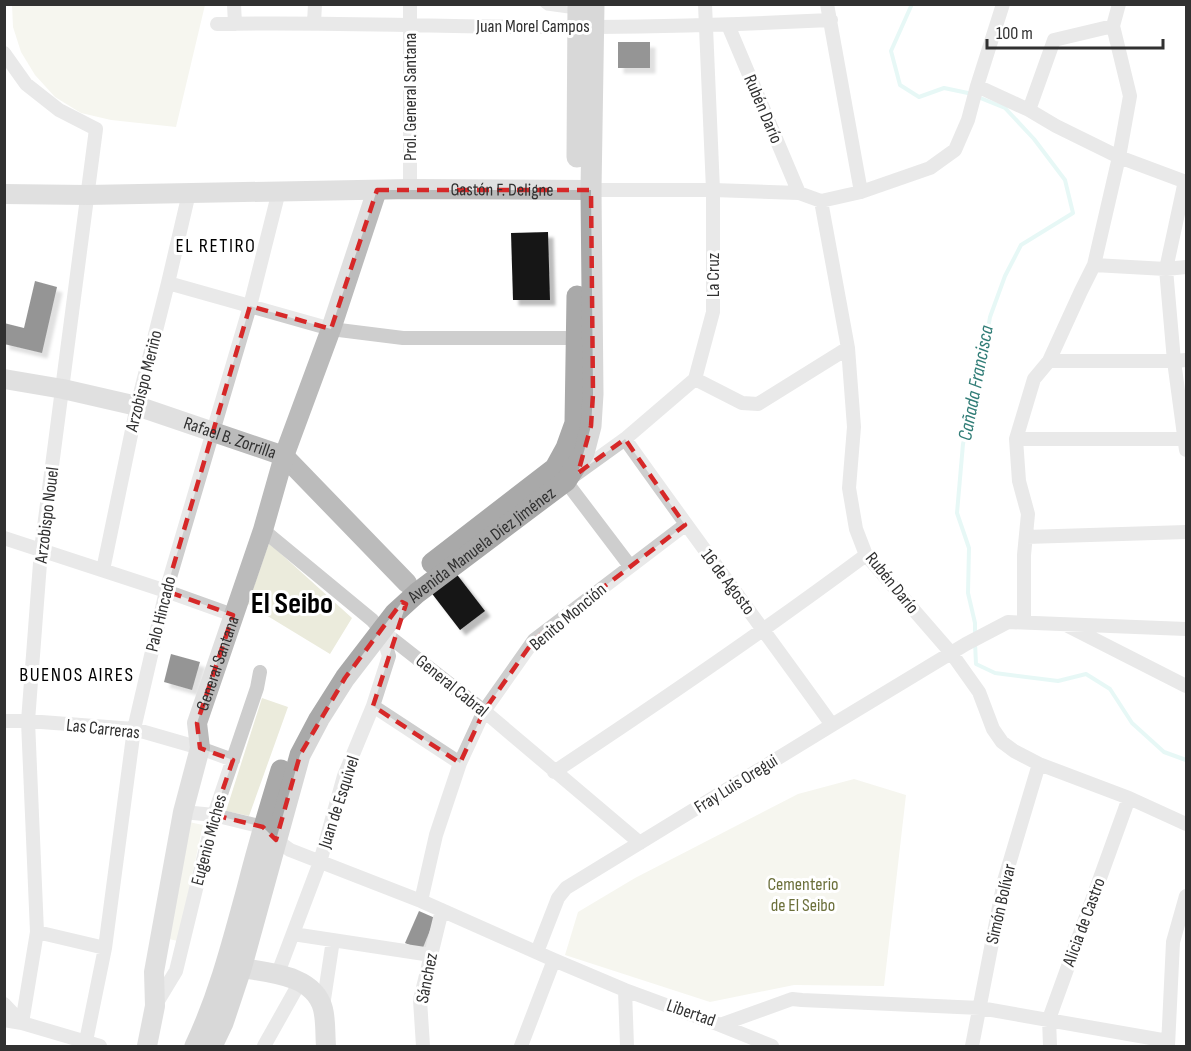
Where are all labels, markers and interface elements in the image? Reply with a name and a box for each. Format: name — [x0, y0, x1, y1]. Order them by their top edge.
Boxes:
scale bar — [987, 12, 1162, 50]
street label: Juan Morel Campos — [475, 16, 590, 37]
text: 100 m — [996, 23, 1033, 44]
street label: Prol. General Santana — [400, 33, 421, 161]
street label: Rubén Darío — [739, 71, 787, 147]
street label: Gastón F. Deligne — [450, 179, 553, 200]
district label: EL RETIRO — [176, 234, 256, 258]
street label: La Cruz — [703, 252, 724, 297]
water label: Cañada Francisca — [953, 323, 999, 443]
street label: Arzobispo Meriño — [121, 328, 167, 435]
street label: Rafael B. Zorrilla — [181, 412, 279, 463]
street label: Arzobispo Nouel — [31, 466, 63, 565]
street label: Avenida Manuela Díez Jiménez — [402, 482, 560, 608]
street label: 16 de Agosto — [697, 545, 759, 619]
street label: Rubén Darío — [861, 548, 923, 618]
street label: Palo Hincado — [141, 574, 181, 654]
street label: Benito Monción — [525, 579, 611, 655]
district label: El Seibo — [251, 586, 333, 622]
street label: General Santana — [192, 613, 243, 713]
street label: General Cabral — [412, 650, 492, 722]
district label: BUENOS AIRES — [19, 663, 135, 687]
street label: Las Carreras — [65, 715, 141, 743]
street label: Fray Luis Oregui — [690, 750, 782, 818]
street label: Juan de Esquivel — [314, 753, 364, 852]
street label: Eugenio Miches — [187, 792, 231, 888]
street label: Simón Bolívar — [982, 862, 1020, 946]
park label: Cementerio de El Seibo — [768, 874, 839, 916]
street label: Alicia de Castro — [1058, 875, 1110, 970]
street label: Sánchez — [412, 950, 442, 1005]
street label: Libertad — [664, 995, 718, 1031]

